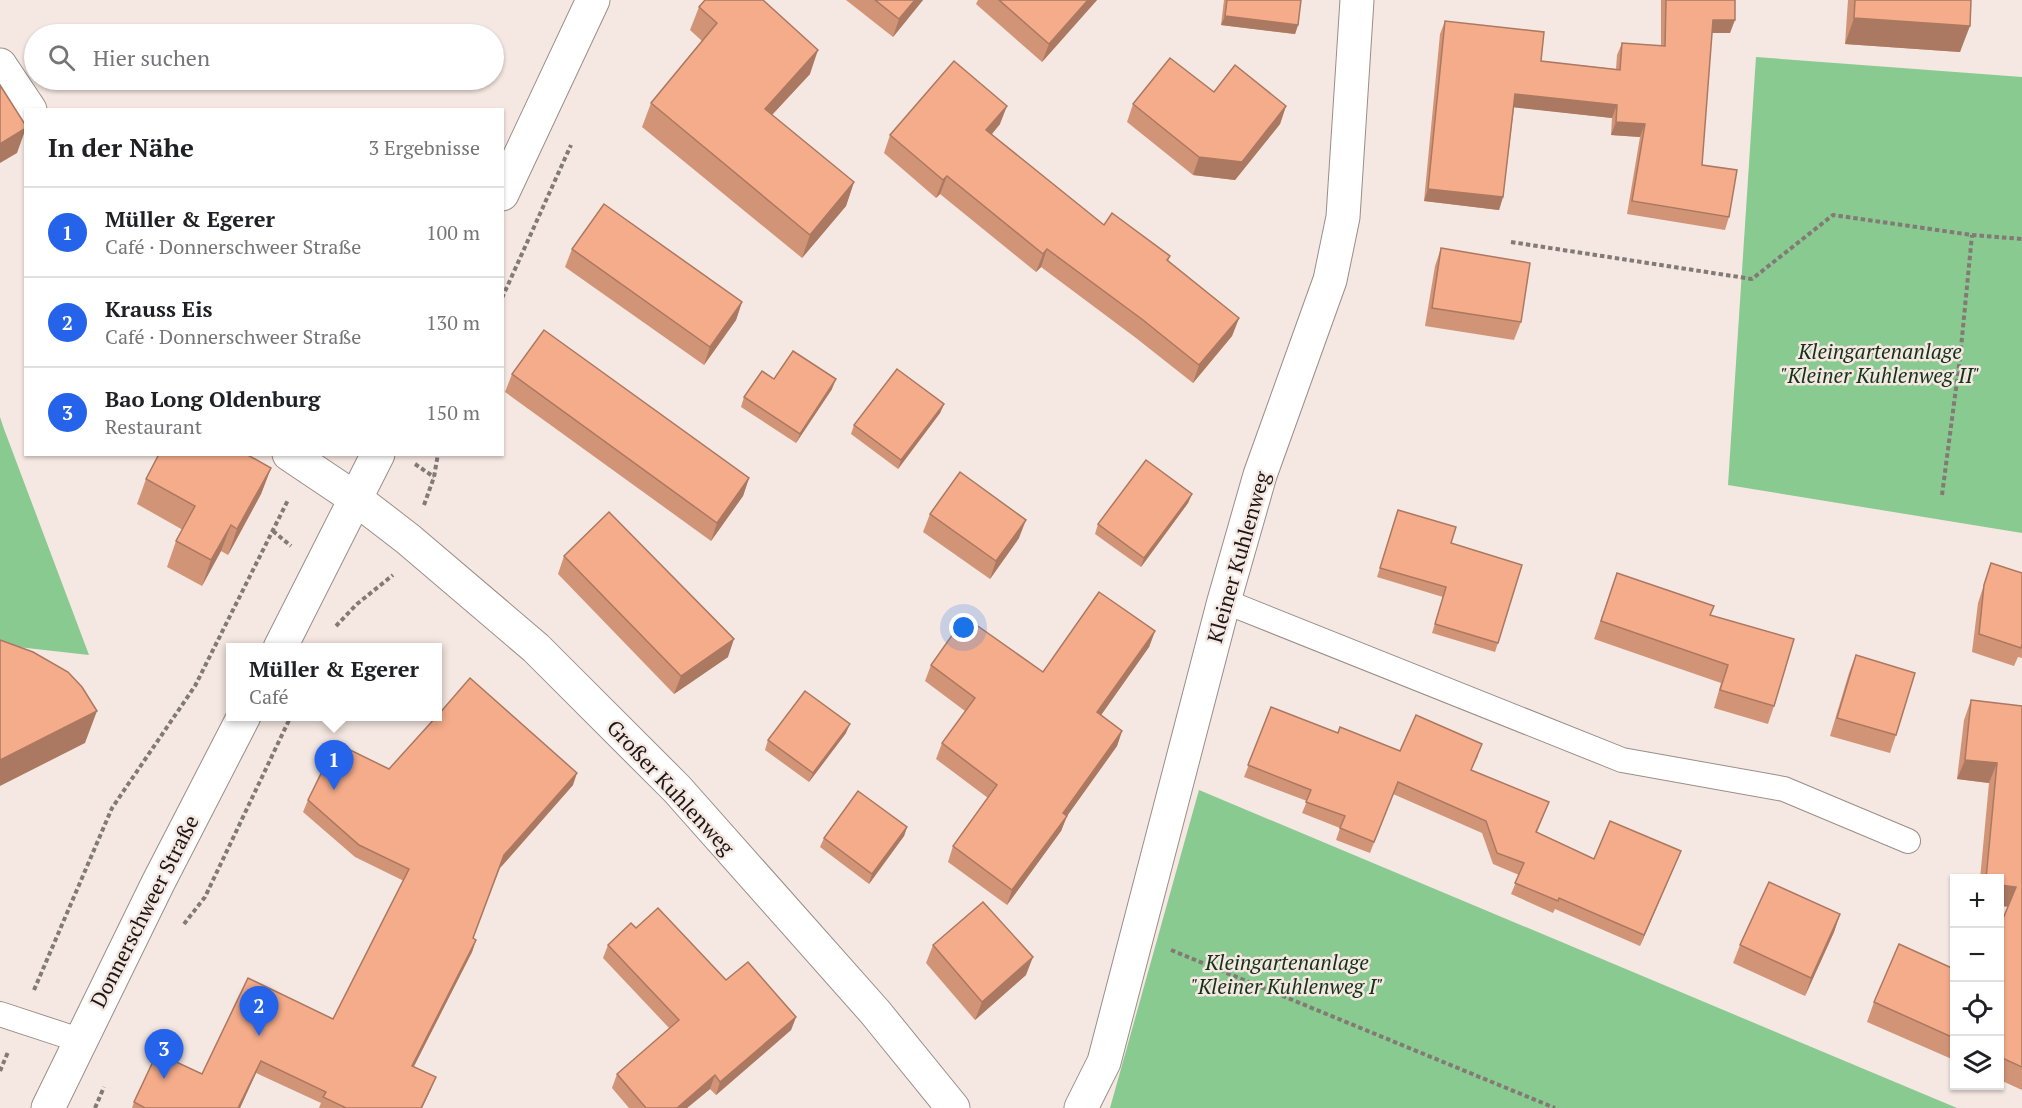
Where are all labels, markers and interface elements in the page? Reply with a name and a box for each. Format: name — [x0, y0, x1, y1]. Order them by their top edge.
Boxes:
search box — [24, 24, 504, 90]
icon: search — [45, 41, 78, 74]
text: Hier suchen — [93, 43, 210, 72]
text: In der Nähe — [48, 130, 194, 164]
text: 3 Ergebnisse — [368, 134, 480, 161]
text: Müller & Egerer — [105, 204, 275, 233]
text: 1 — [62, 219, 73, 246]
text: 100 m — [426, 219, 480, 246]
text: Café · Donnerschweer Straße — [105, 233, 361, 260]
text: Krauss Eis — [105, 294, 212, 323]
text: 2 — [62, 309, 73, 336]
text: 130 m — [426, 309, 480, 336]
text: Café · Donnerschweer Straße — [105, 323, 361, 350]
park label: Kleingartenanlage "Kleiner Kuhlenweg II" — [1780, 337, 1980, 389]
text: Bao Long Oldenburg — [105, 384, 321, 413]
text: 3 — [62, 399, 73, 426]
text: 150 m — [426, 399, 480, 426]
text: Restaurant — [105, 413, 202, 440]
street label: Kleiner Kuhlenweg — [1200, 467, 1276, 646]
your location — [949, 613, 978, 642]
popup — [226, 643, 442, 721]
text: Müller & Egerer — [249, 654, 419, 683]
text: Café — [249, 683, 289, 710]
street label: Großer Kuhlenweg — [601, 713, 742, 861]
pin: 1 — [314, 740, 354, 790]
street label: Donnerschweer Straße — [83, 810, 205, 1012]
map controls — [1950, 874, 2004, 1090]
button: + — [1950, 874, 2004, 928]
button: − — [1950, 928, 2004, 982]
park label: Kleingartenanlage "Kleiner Kuhlenweg I" — [1191, 948, 1383, 1000]
button: locate — [1950, 982, 2004, 1036]
pin: 2 — [240, 986, 278, 1036]
pin: 3 — [144, 1030, 184, 1079]
button: layers — [1950, 1036, 2004, 1090]

